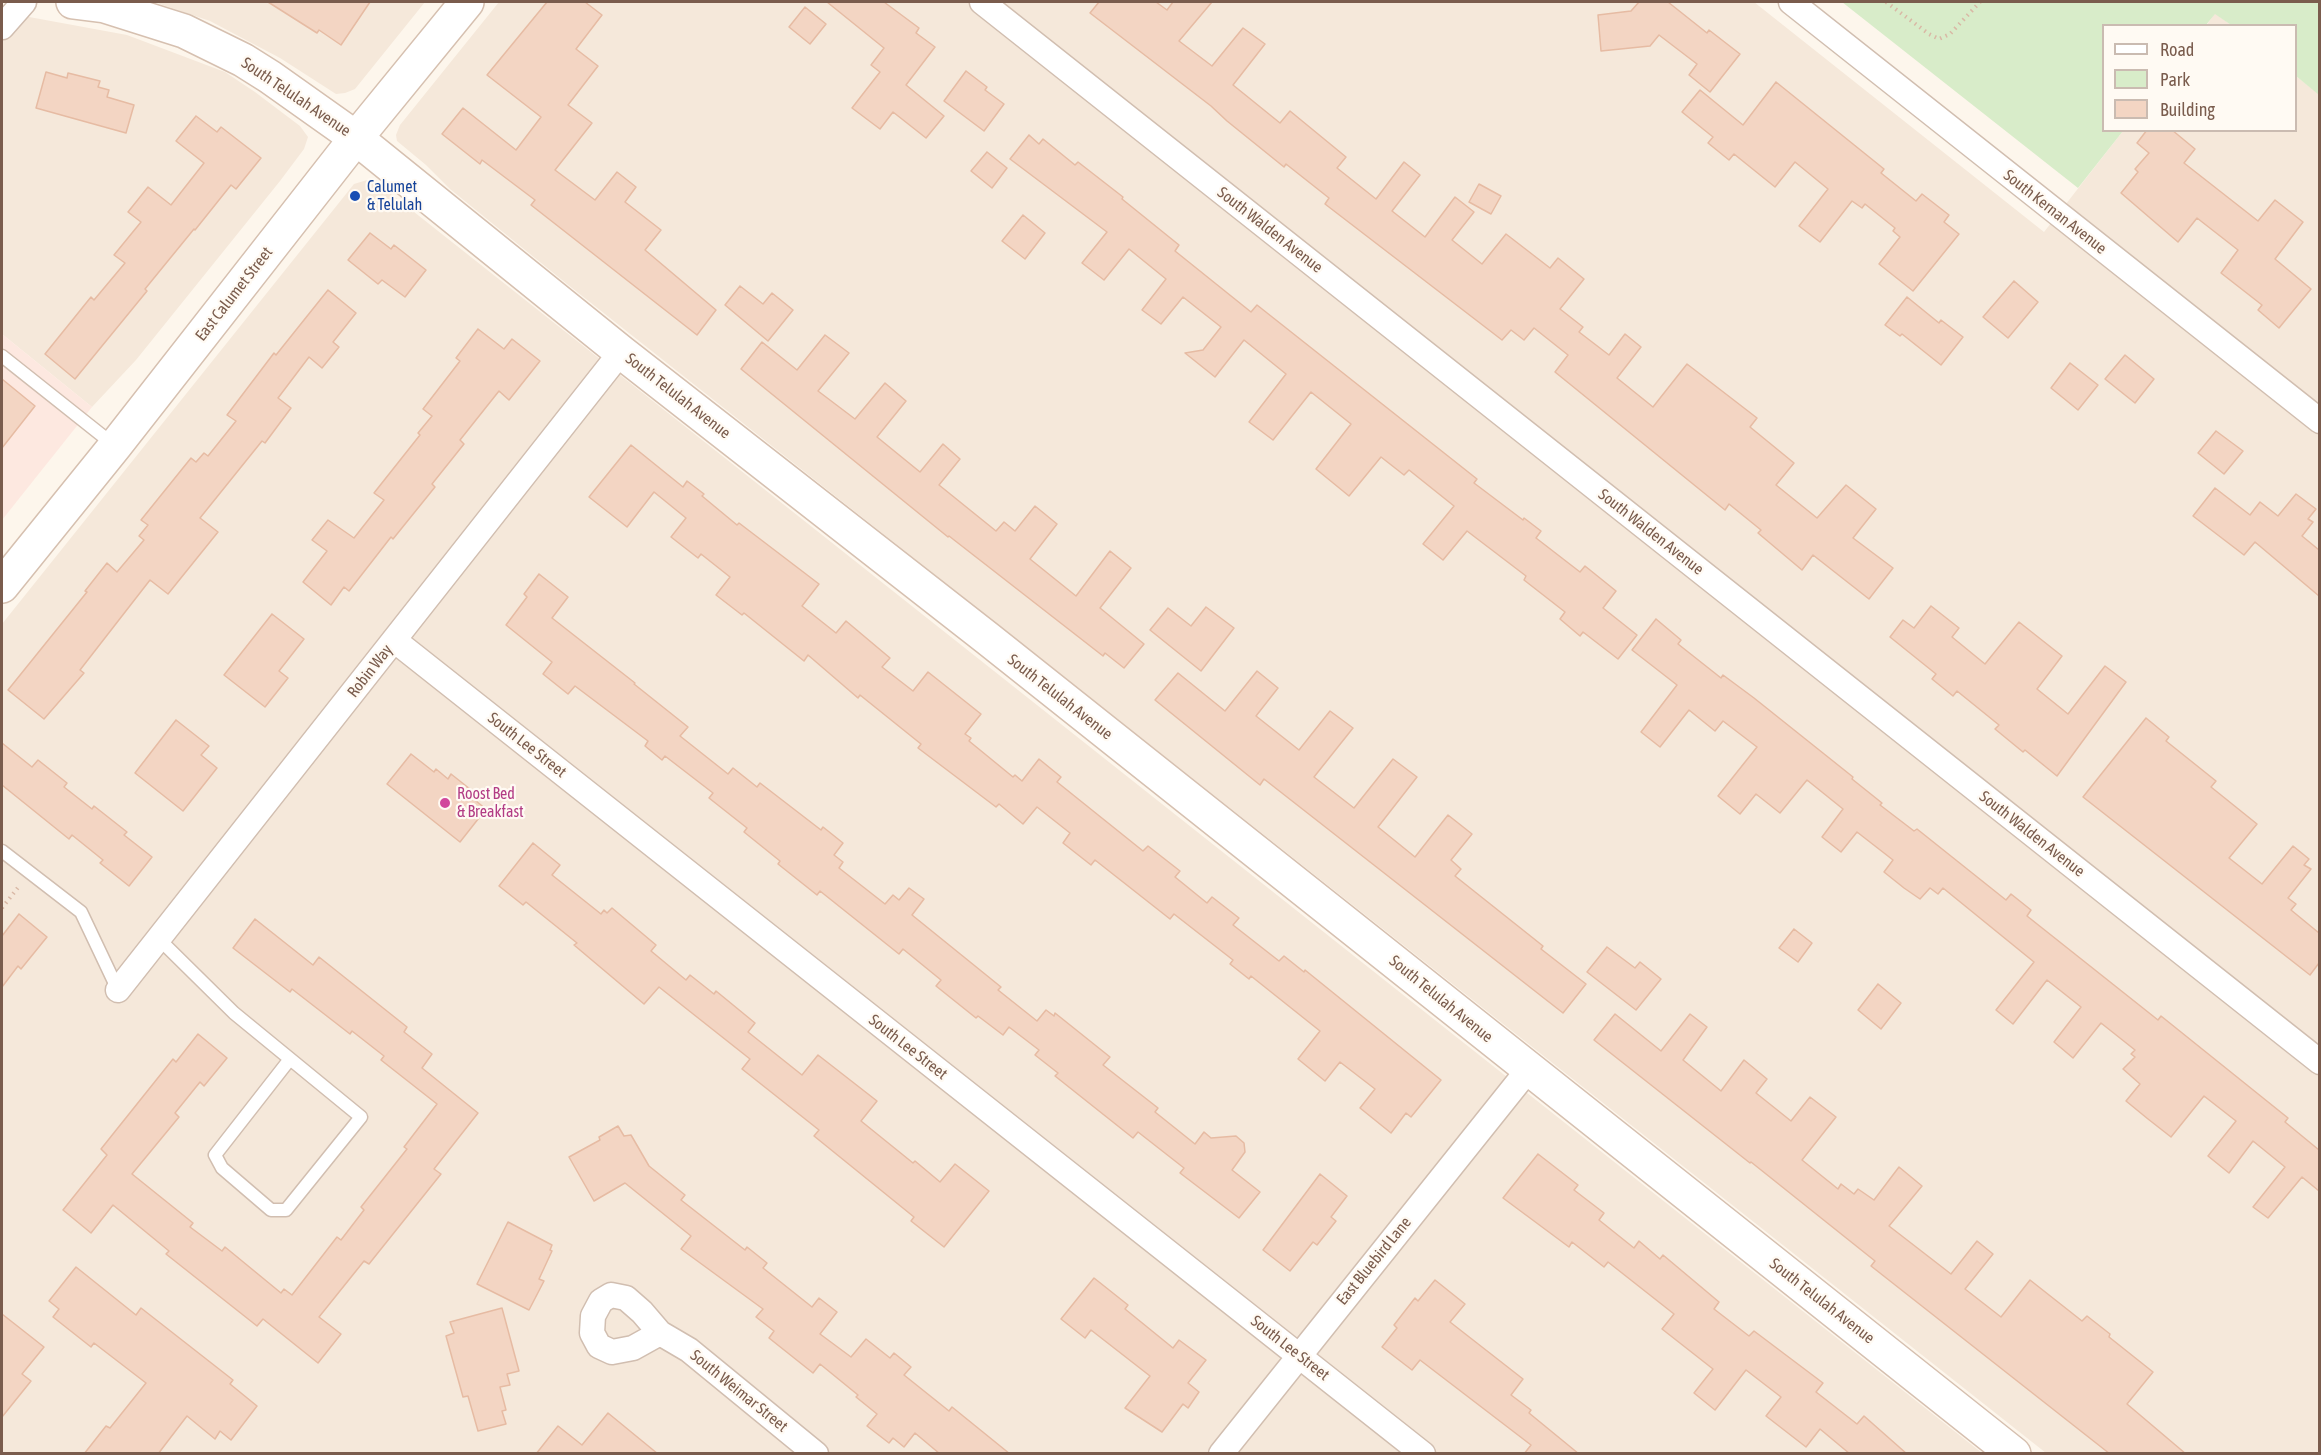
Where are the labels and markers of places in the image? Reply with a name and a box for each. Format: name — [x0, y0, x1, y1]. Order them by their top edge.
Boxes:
place label: Calumet & Telulah — [367, 177, 422, 215]
marker: Calumet & Telulah — [348, 189, 362, 203]
place label: Roost Bed & Breakfast — [457, 784, 524, 822]
marker: Roost Bed & Breakfast — [438, 796, 452, 810]

